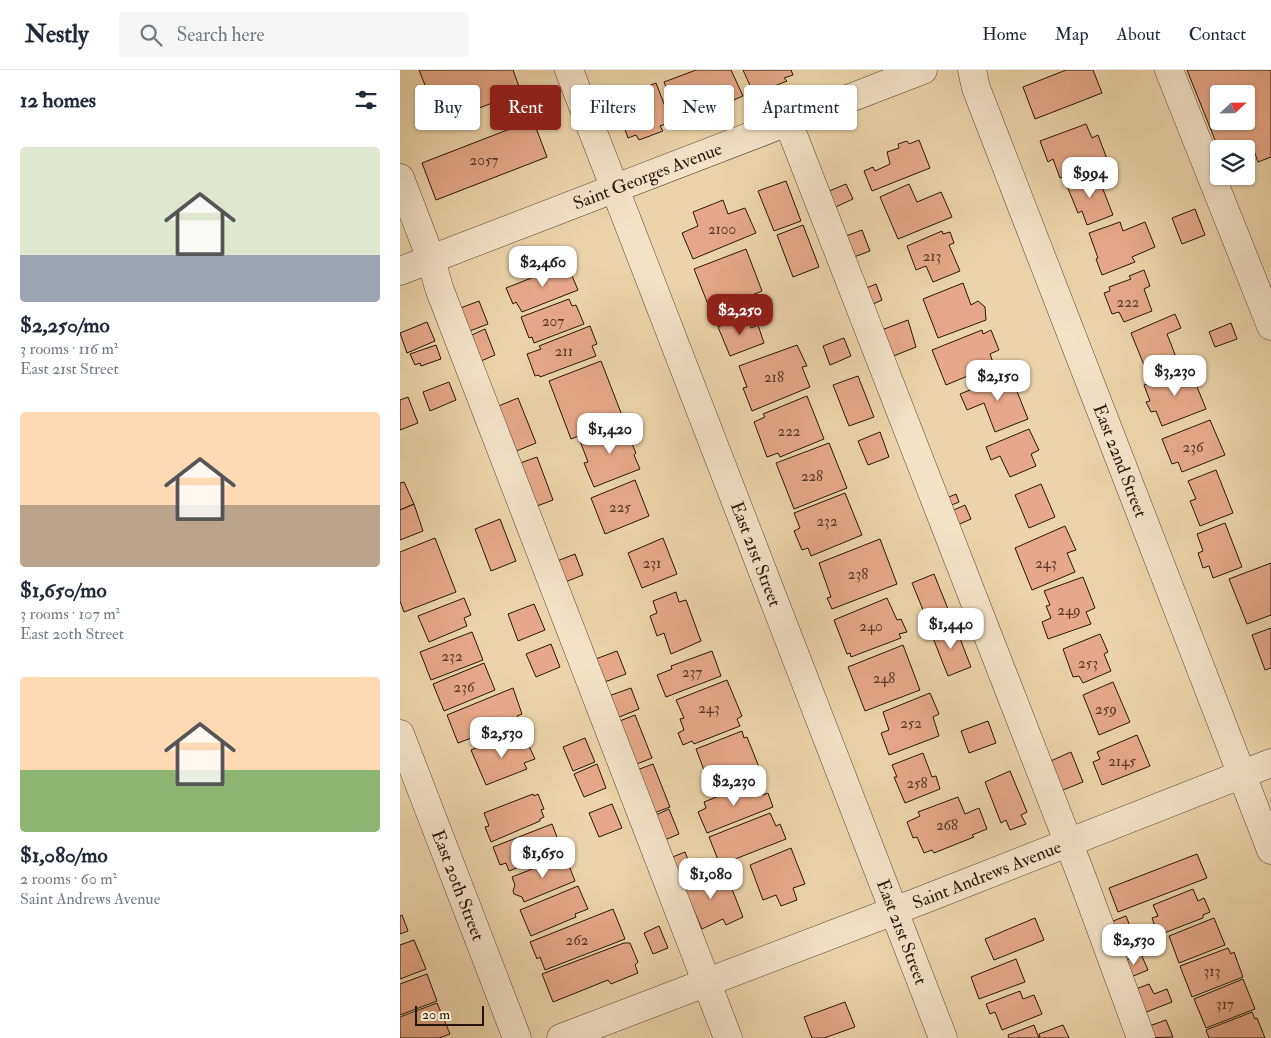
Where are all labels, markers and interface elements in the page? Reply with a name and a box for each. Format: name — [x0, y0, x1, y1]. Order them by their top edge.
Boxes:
search box — [119, 12, 469, 57]
text: Nestly — [25, 19, 89, 50]
icon: search — [137, 21, 165, 49]
text: Search here — [177, 23, 264, 47]
text: Home — [982, 23, 1027, 46]
text: Map — [1055, 23, 1089, 46]
text: About — [1117, 23, 1161, 46]
text: Contact — [1189, 23, 1246, 46]
chip: Buy — [415, 85, 480, 130]
chip: Rent — [490, 85, 561, 130]
chip: Filters — [571, 85, 654, 130]
chip: New — [664, 85, 734, 130]
chip: Apartment — [744, 85, 857, 130]
north arrow — [1210, 85, 1255, 130]
map controls — [1210, 85, 1255, 185]
icon: filters — [352, 86, 380, 114]
text: 12 homes — [20, 87, 96, 114]
street label: Saint Georges Avenue — [570, 137, 726, 215]
button: layers — [1210, 140, 1255, 185]
house number: 2057 — [470, 151, 498, 170]
pin: $994 — [1060, 156, 1120, 199]
text: $994 — [1073, 163, 1107, 183]
icon: home — [155, 179, 245, 269]
house number: 2100 — [708, 220, 736, 239]
pin: $2,460 — [502, 246, 584, 288]
house number: 213 — [923, 247, 941, 266]
text: $2,460 — [520, 252, 566, 272]
house number: 222 — [1117, 293, 1140, 312]
pin: $2,250 — [699, 294, 781, 336]
text: $2,250 — [718, 300, 762, 320]
text: $2,250/mo — [20, 312, 110, 339]
house number: 207 — [542, 312, 564, 331]
text: 3 rooms · 116 m² — [20, 339, 118, 359]
house number: 211 — [555, 342, 573, 361]
pin: $3,230 — [1134, 354, 1216, 397]
text: East 21st Street — [20, 359, 119, 379]
pin: $2,150 — [957, 360, 1039, 402]
text: $3,230 — [1154, 361, 1196, 381]
text: $2,150 — [977, 366, 1019, 386]
house number: 218 — [764, 368, 784, 387]
street label: East 22nd Street — [1087, 401, 1152, 521]
pin: $1,420 — [569, 412, 651, 455]
text: $1,420 — [588, 419, 632, 439]
house number: 222 — [778, 422, 801, 441]
house number: 236 — [1183, 438, 1205, 457]
icon: home — [155, 444, 245, 534]
house number: 228 — [801, 467, 823, 486]
house number: 225 — [609, 498, 631, 517]
street label: East 21st Street — [725, 498, 786, 610]
house number: 232 — [817, 512, 838, 531]
house number: 231 — [643, 554, 661, 573]
house number: 243 — [1035, 554, 1057, 573]
house number: 238 — [848, 565, 868, 584]
text: $1,650/mo — [20, 577, 107, 604]
house number: 249 — [1057, 601, 1081, 620]
text: 3 rooms · 107 m² — [20, 604, 120, 624]
pin: $1,440 — [910, 608, 992, 650]
text: $1,440 — [929, 614, 973, 634]
house number: 240 — [859, 617, 883, 636]
text: East 20th Street — [20, 624, 124, 644]
house number: 232 — [442, 647, 463, 666]
house number: 253 — [1078, 654, 1098, 673]
house number: 237 — [682, 663, 702, 682]
house number: 248 — [873, 669, 895, 688]
house number: 236 — [454, 678, 476, 697]
house number: 243 — [698, 699, 720, 718]
house number: 259 — [1095, 700, 1117, 719]
icon: home — [155, 709, 245, 799]
house number: 252 — [900, 714, 922, 733]
pin: $2,530 — [461, 716, 543, 759]
text: $2,530 — [481, 723, 523, 743]
house number: 2145 — [1108, 752, 1136, 771]
pin: $2,230 — [693, 764, 775, 807]
text: $2,230 — [712, 771, 756, 791]
house number: 258 — [906, 774, 928, 793]
house number: 268 — [936, 816, 958, 835]
street label: East 20th Street — [426, 827, 490, 944]
street label: Saint Andrews Avenue — [909, 835, 1065, 915]
pin: $1,650 — [502, 836, 584, 879]
text: $1,080/mo — [20, 842, 108, 869]
text: $1,650 — [522, 843, 564, 863]
pin: $1,080 — [670, 858, 752, 900]
text: $1,080 — [690, 864, 732, 884]
text: 2 rooms · 60 m² — [20, 869, 117, 889]
street label: East 21st Street — [871, 876, 932, 988]
text: Saint Andrews Avenue — [20, 889, 160, 909]
pin: $2,530 — [1093, 924, 1175, 966]
text: $2,530 — [1113, 930, 1155, 950]
house number: 262 — [566, 931, 589, 950]
house number: 313 — [1204, 962, 1220, 981]
house number: 317 — [1216, 995, 1234, 1014]
scale bar — [415, 1003, 484, 1026]
text: 20 m — [422, 1006, 450, 1023]

